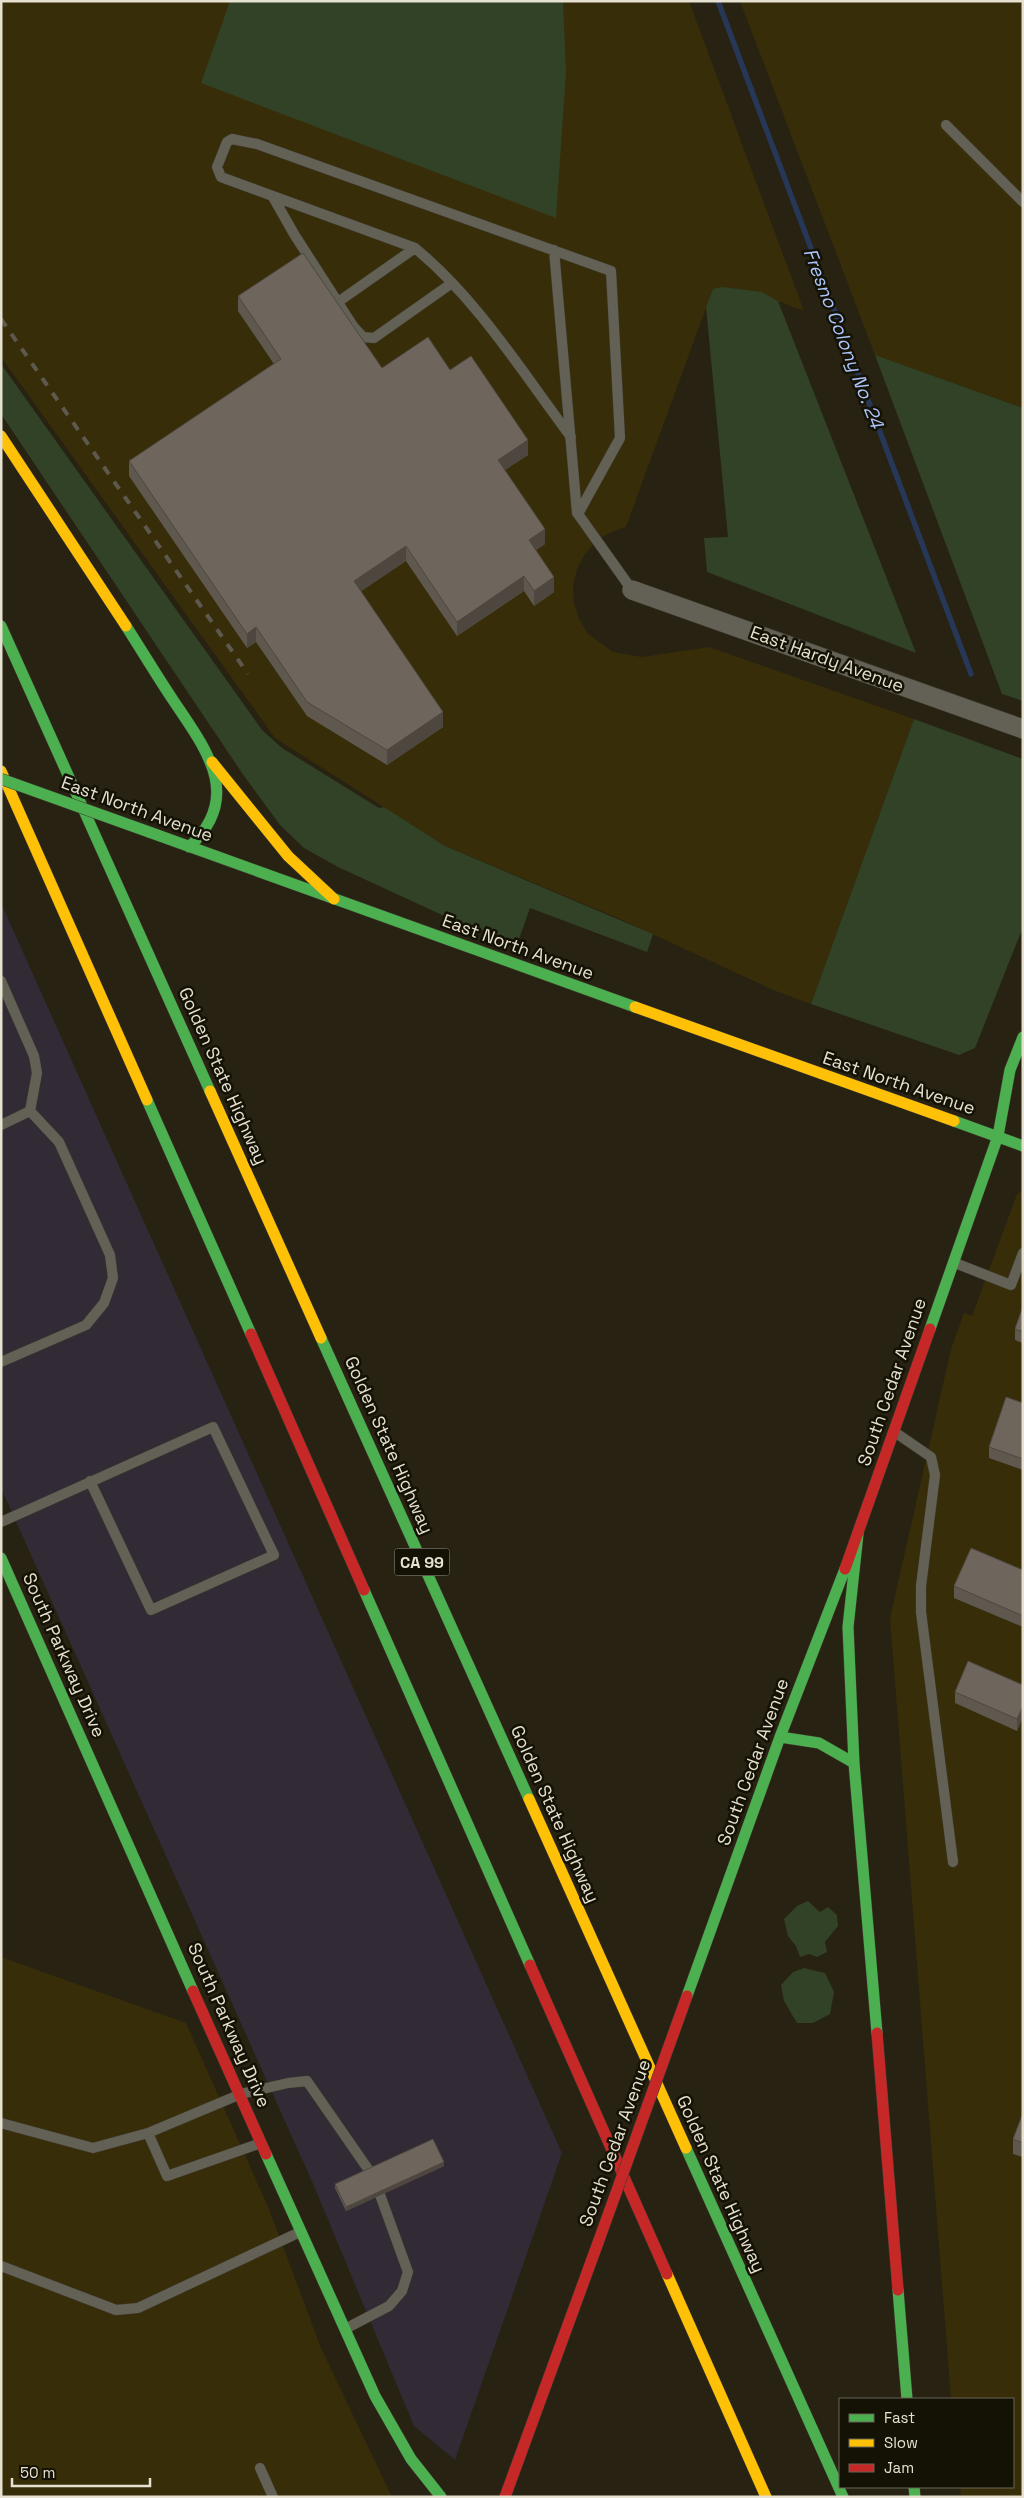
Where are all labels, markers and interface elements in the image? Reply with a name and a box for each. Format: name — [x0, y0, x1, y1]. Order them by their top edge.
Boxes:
water label: Fresno Colony No. 24 — [798, 245, 890, 433]
street label: East Hardy Avenue — [747, 620, 907, 697]
street label: East North Avenue — [58, 770, 216, 847]
street label: East North Avenue — [439, 908, 597, 985]
street label: Golden State Highway — [174, 984, 273, 1168]
street label: East North Avenue — [820, 1046, 978, 1119]
street label: South Cedar Avenue — [852, 1295, 931, 1469]
street label: Golden State Highway — [340, 1353, 439, 1537]
road number: CA 99 — [394, 1548, 450, 1575]
street label: South Parkway Drive — [18, 1569, 111, 1741]
street label: South Cedar Avenue — [712, 1675, 793, 1848]
street label: Golden State Highway — [506, 1722, 605, 1906]
street label: South Parkway Drive — [183, 1939, 276, 2111]
street label: South Cedar Avenue — [574, 2056, 655, 2229]
street label: Golden State Highway — [672, 2092, 771, 2276]
legend — [839, 2398, 1014, 2488]
text: Fast — [884, 2408, 915, 2427]
text: Slow — [884, 2433, 918, 2452]
scale bar — [12, 2456, 150, 2488]
text: Jam — [884, 2458, 914, 2477]
text: 50 m — [20, 2463, 55, 2482]

